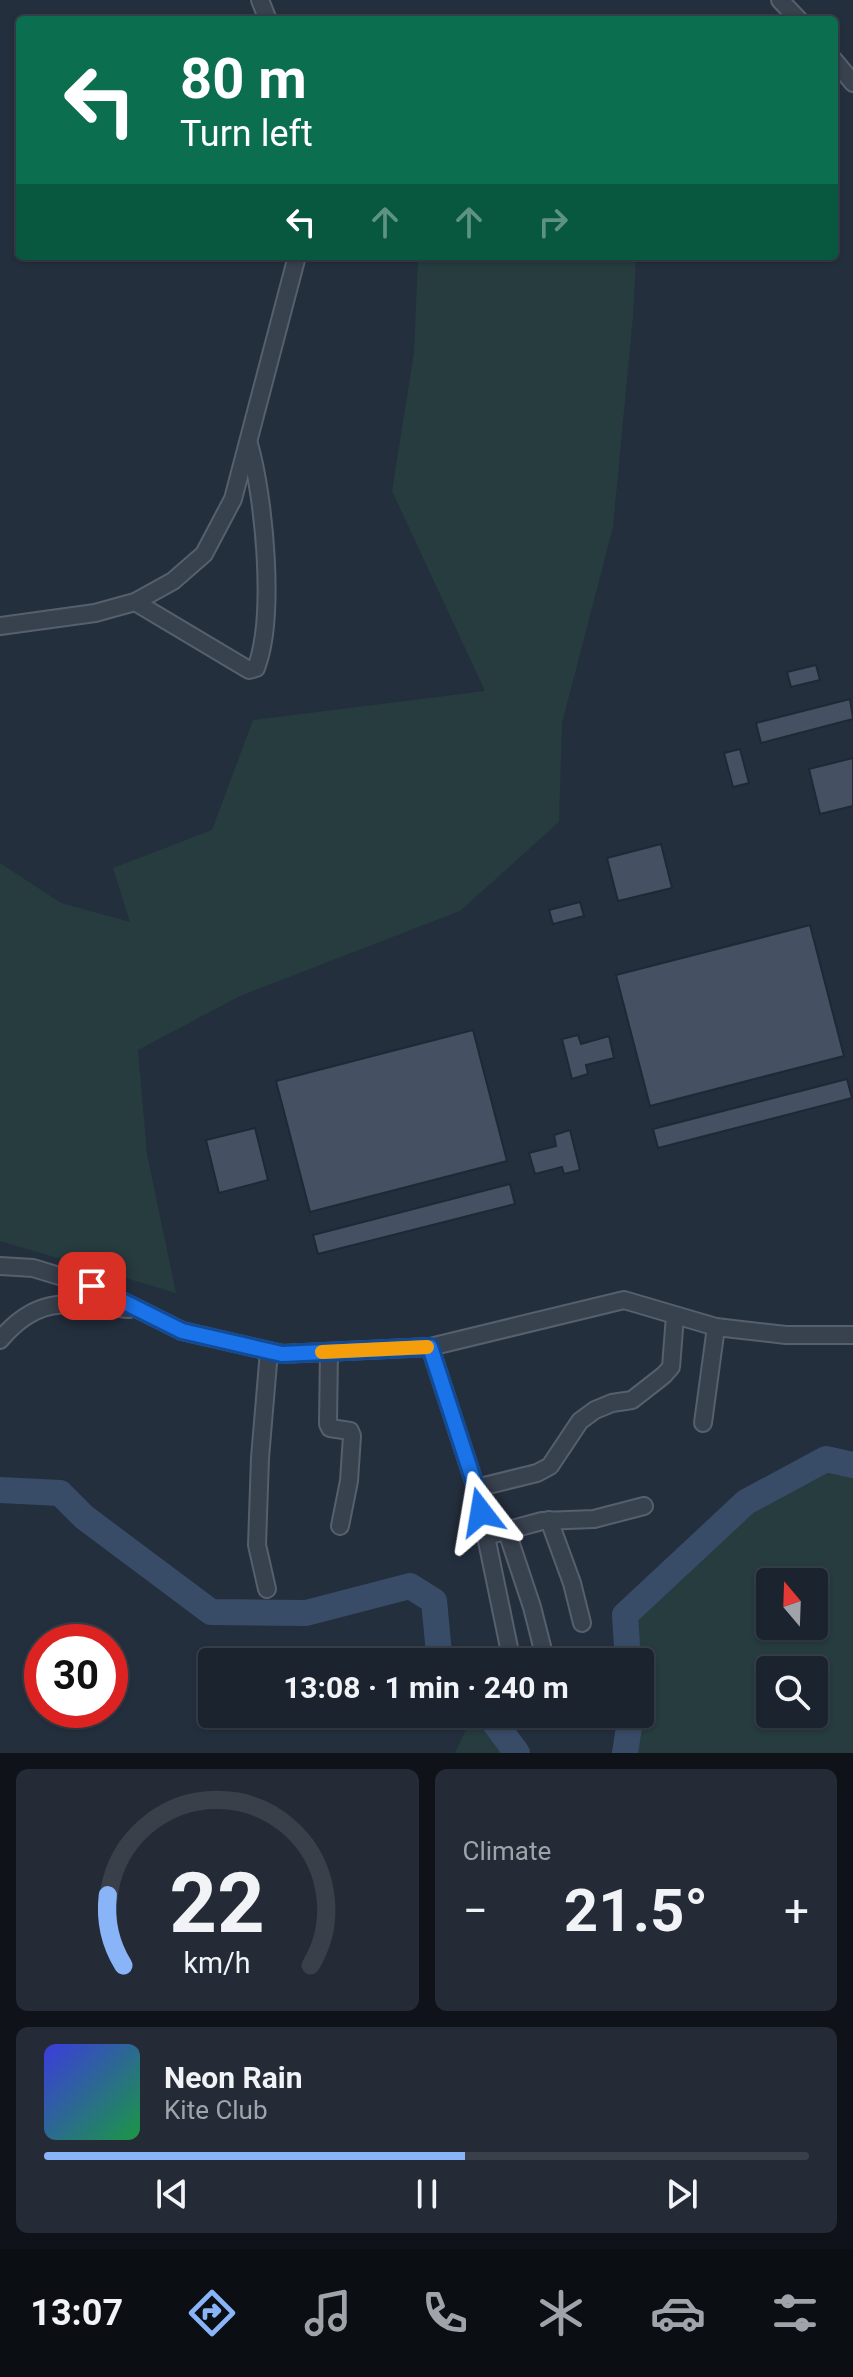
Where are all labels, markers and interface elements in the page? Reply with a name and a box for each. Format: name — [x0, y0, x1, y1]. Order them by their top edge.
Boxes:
text: 80 m — [180, 46, 307, 112]
icon: left — [48, 48, 152, 152]
text: Turn left — [180, 113, 313, 155]
icon: left — [279, 200, 323, 244]
icon: ahead — [363, 200, 407, 244]
icon: ahead — [447, 200, 491, 244]
icon: right — [531, 200, 575, 244]
pin — [58, 1252, 126, 1320]
icon: arrive — [70, 1264, 114, 1308]
position arrow — [439, 1470, 523, 1554]
north arrow — [756, 1568, 828, 1640]
map controls — [756, 1568, 828, 1728]
speed limit sign: 30 — [24, 1624, 128, 1728]
button: search — [756, 1656, 828, 1728]
text: 13:08 · 1 min · 240 m — [283, 1670, 569, 1705]
text: Climate — [463, 1836, 551, 1866]
text: 22 — [170, 1855, 265, 1952]
text: 21.5° — [564, 1875, 708, 1946]
text: − — [463, 1885, 488, 1937]
text: + — [784, 1885, 809, 1937]
text: km/h — [184, 1946, 251, 1980]
text: Neon Rain — [164, 2060, 303, 2095]
text: Kite Club — [164, 2095, 268, 2125]
icon: previous — [150, 2172, 194, 2216]
icon: pause — [405, 2172, 449, 2216]
icon: next — [660, 2172, 704, 2216]
icon: directions — [184, 2285, 240, 2341]
icon: music — [300, 2285, 356, 2341]
icon: phone — [417, 2285, 473, 2341]
icon: climate — [533, 2285, 589, 2341]
icon: car — [650, 2285, 706, 2341]
icon: filters — [767, 2285, 823, 2341]
text: 13:07 — [30, 2292, 123, 2334]

